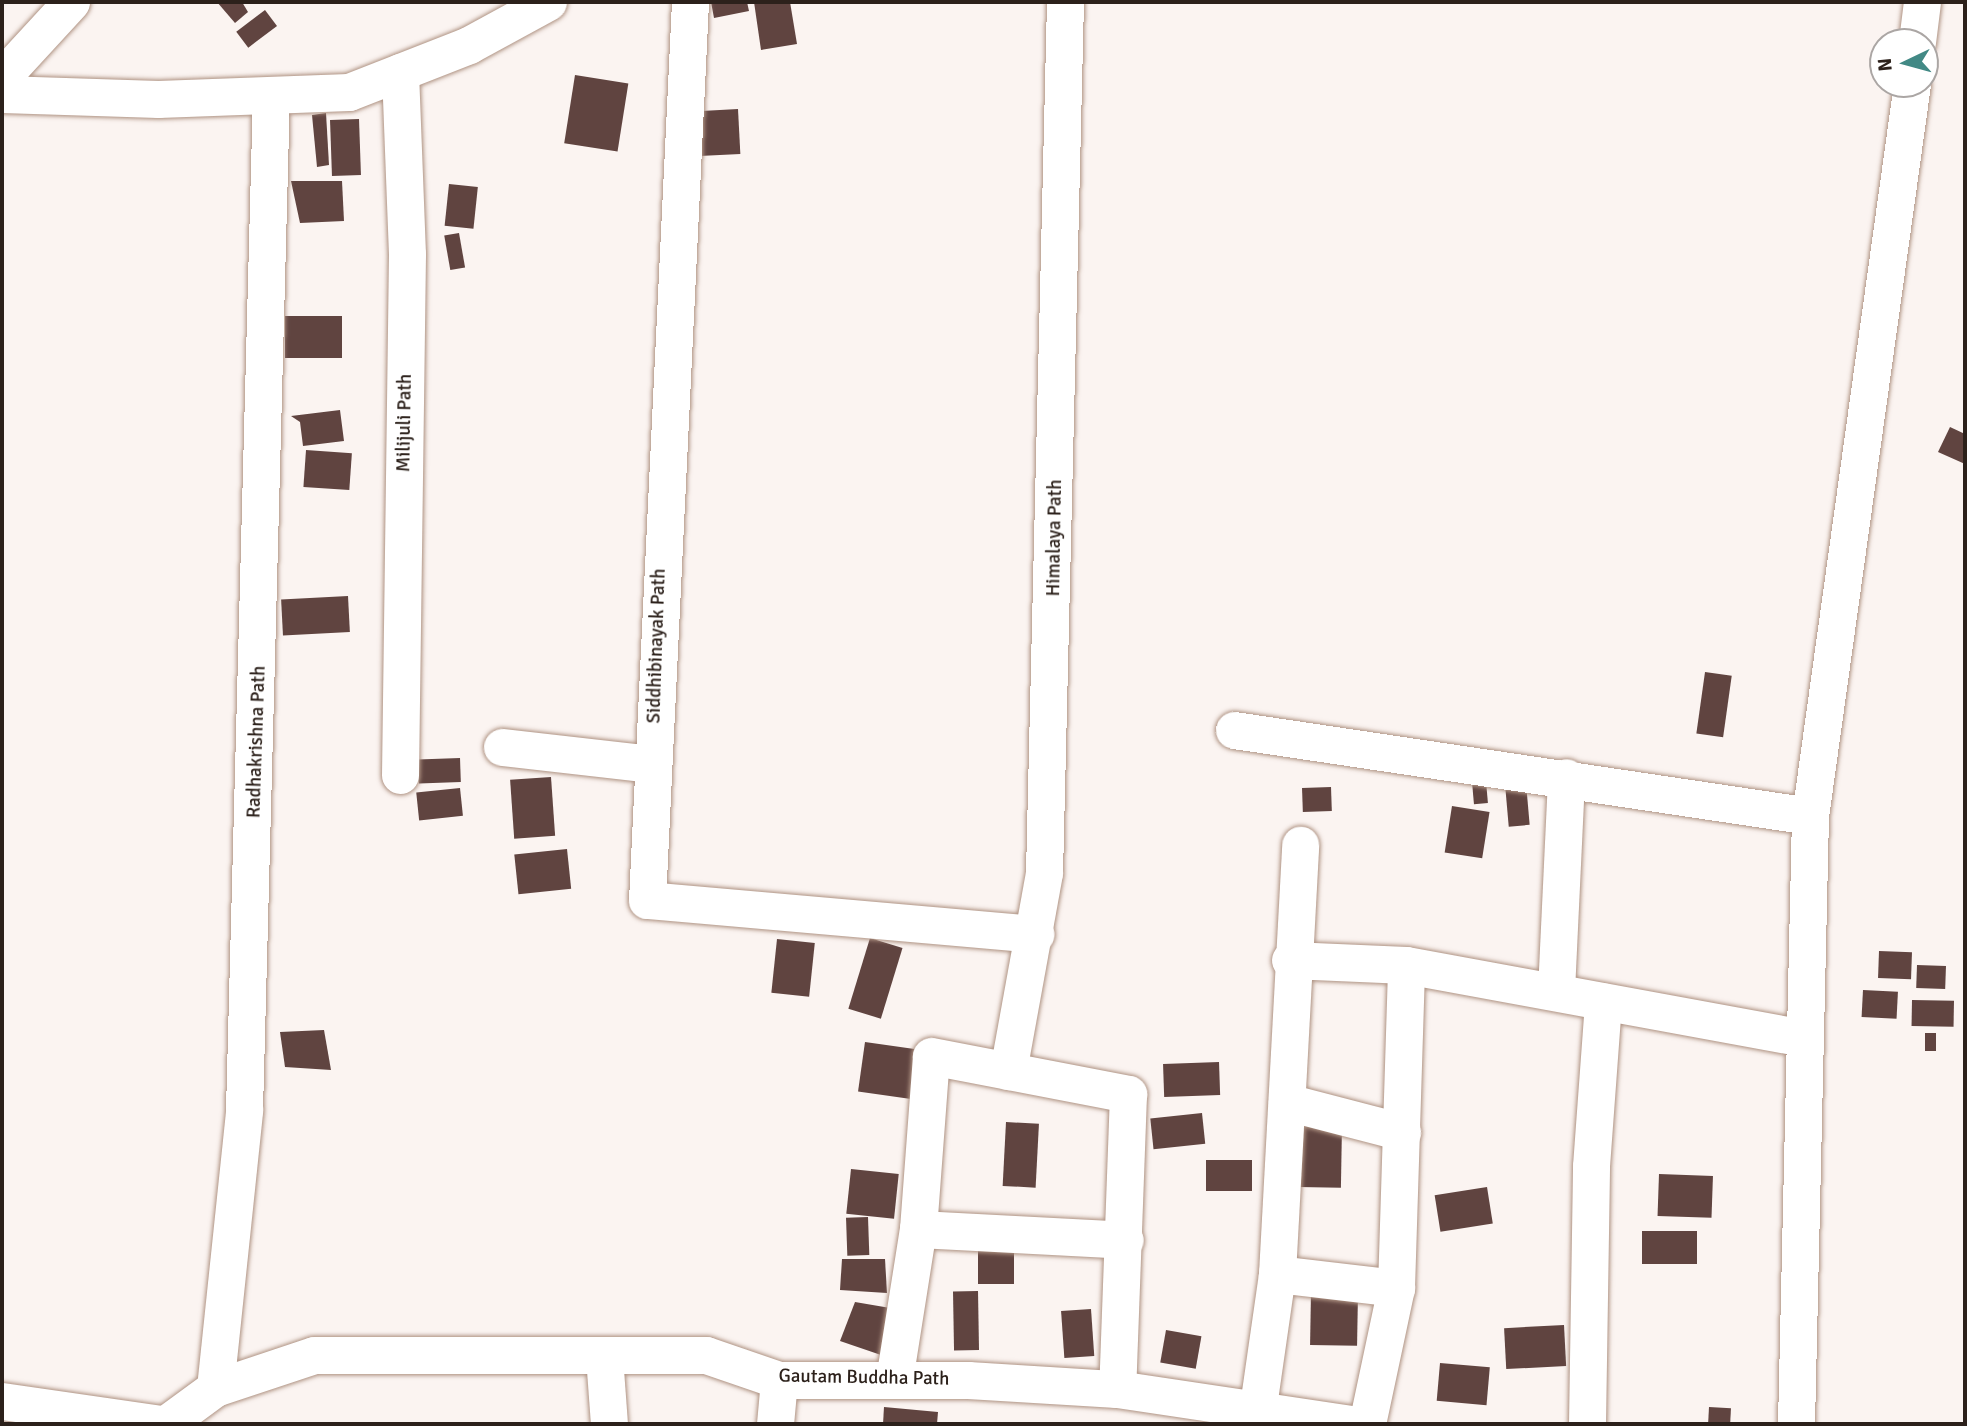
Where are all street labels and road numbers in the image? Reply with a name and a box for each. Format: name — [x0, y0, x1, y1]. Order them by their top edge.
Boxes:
street label: Milijuli Path — [393, 374, 417, 472]
street label: Himalaya Path — [1043, 479, 1067, 597]
street label: Siddhibinayak Path — [643, 568, 671, 724]
street label: Radhakrishna Path — [243, 665, 271, 819]
street label: Gautam Buddha Path — [778, 1365, 950, 1391]

